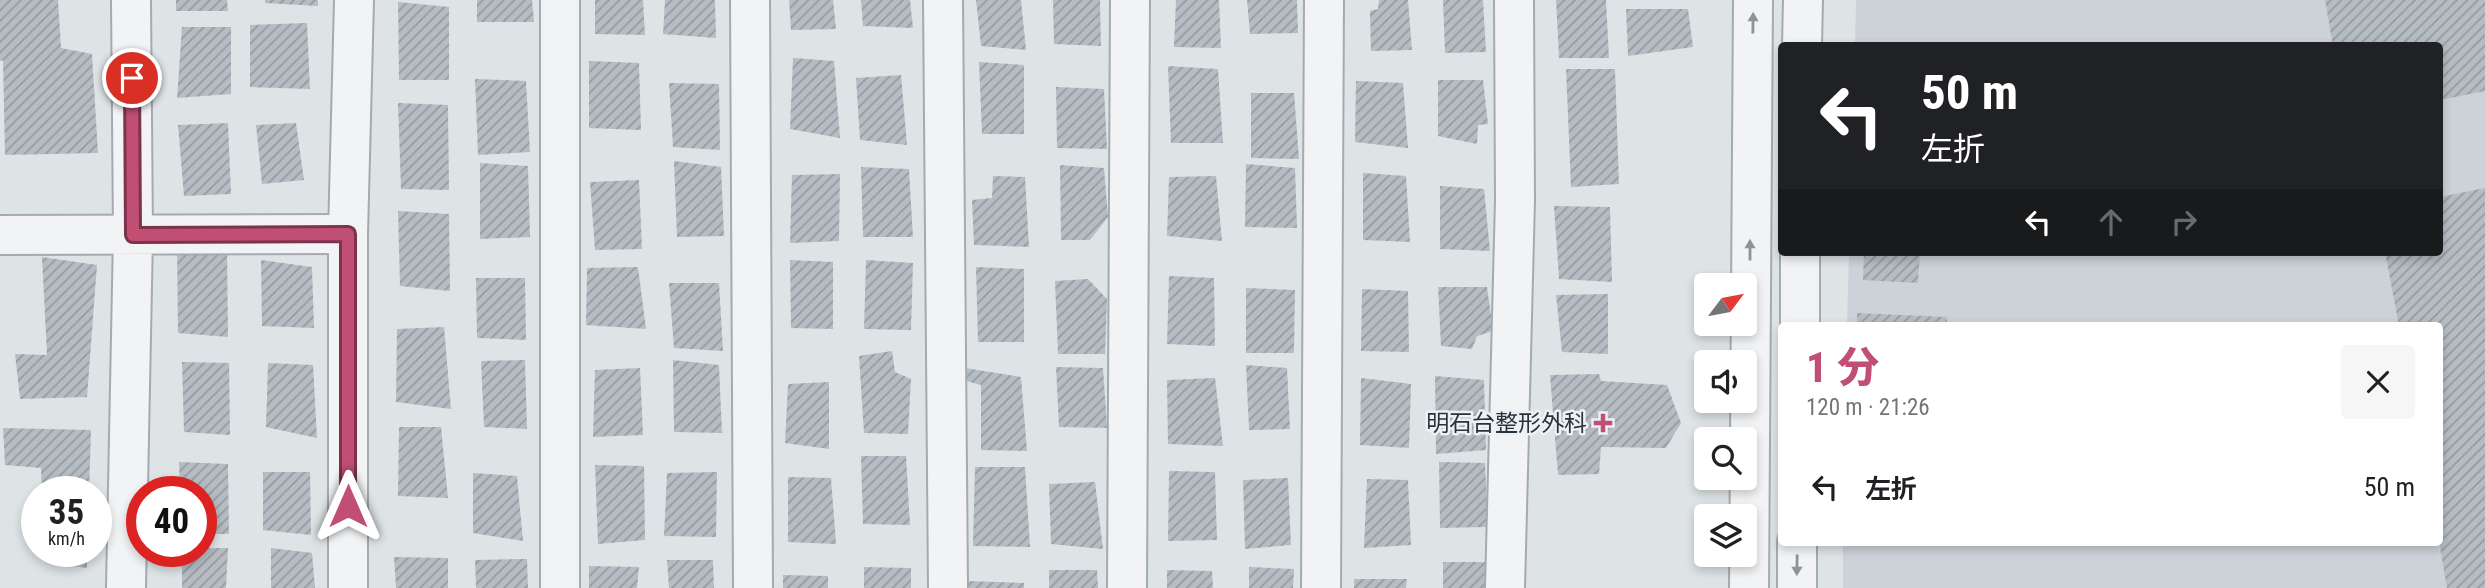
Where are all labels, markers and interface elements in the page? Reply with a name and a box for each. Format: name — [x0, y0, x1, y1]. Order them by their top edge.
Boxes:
one-way arrow — [1747, 12, 1758, 34]
pin — [102, 48, 162, 108]
icon: arrive — [113, 59, 151, 97]
text: 50 m — [1921, 64, 2018, 121]
icon: left — [1806, 70, 1897, 161]
text: 左折 — [1921, 130, 1985, 168]
icon: left — [2019, 203, 2057, 241]
icon: ahead — [2092, 203, 2130, 241]
icon: right — [2165, 203, 2203, 241]
one-way arrow — [1744, 239, 1756, 261]
north arrow — [1694, 273, 1757, 336]
map controls — [1694, 273, 1757, 567]
text: 1 分 — [1806, 343, 1879, 392]
button: close — [2341, 345, 2415, 419]
button: sound — [1694, 350, 1757, 413]
text: 120 m · 21:26 — [1806, 394, 1930, 421]
place label: 明石台整形外科 — [1426, 410, 1587, 437]
marker: 明石台整形外科 — [1593, 413, 1613, 433]
button: search — [1694, 427, 1757, 490]
icon: left — [1806, 468, 1844, 506]
position arrow — [311, 469, 385, 543]
text: 50 m — [2364, 472, 2415, 502]
text: 左折 — [1865, 474, 1917, 504]
speed limit sign: 40 — [126, 476, 217, 567]
text: 35 — [49, 492, 84, 533]
button: layers — [1694, 504, 1757, 567]
text: km/h — [48, 528, 85, 549]
one-way arrow — [1791, 554, 1803, 576]

